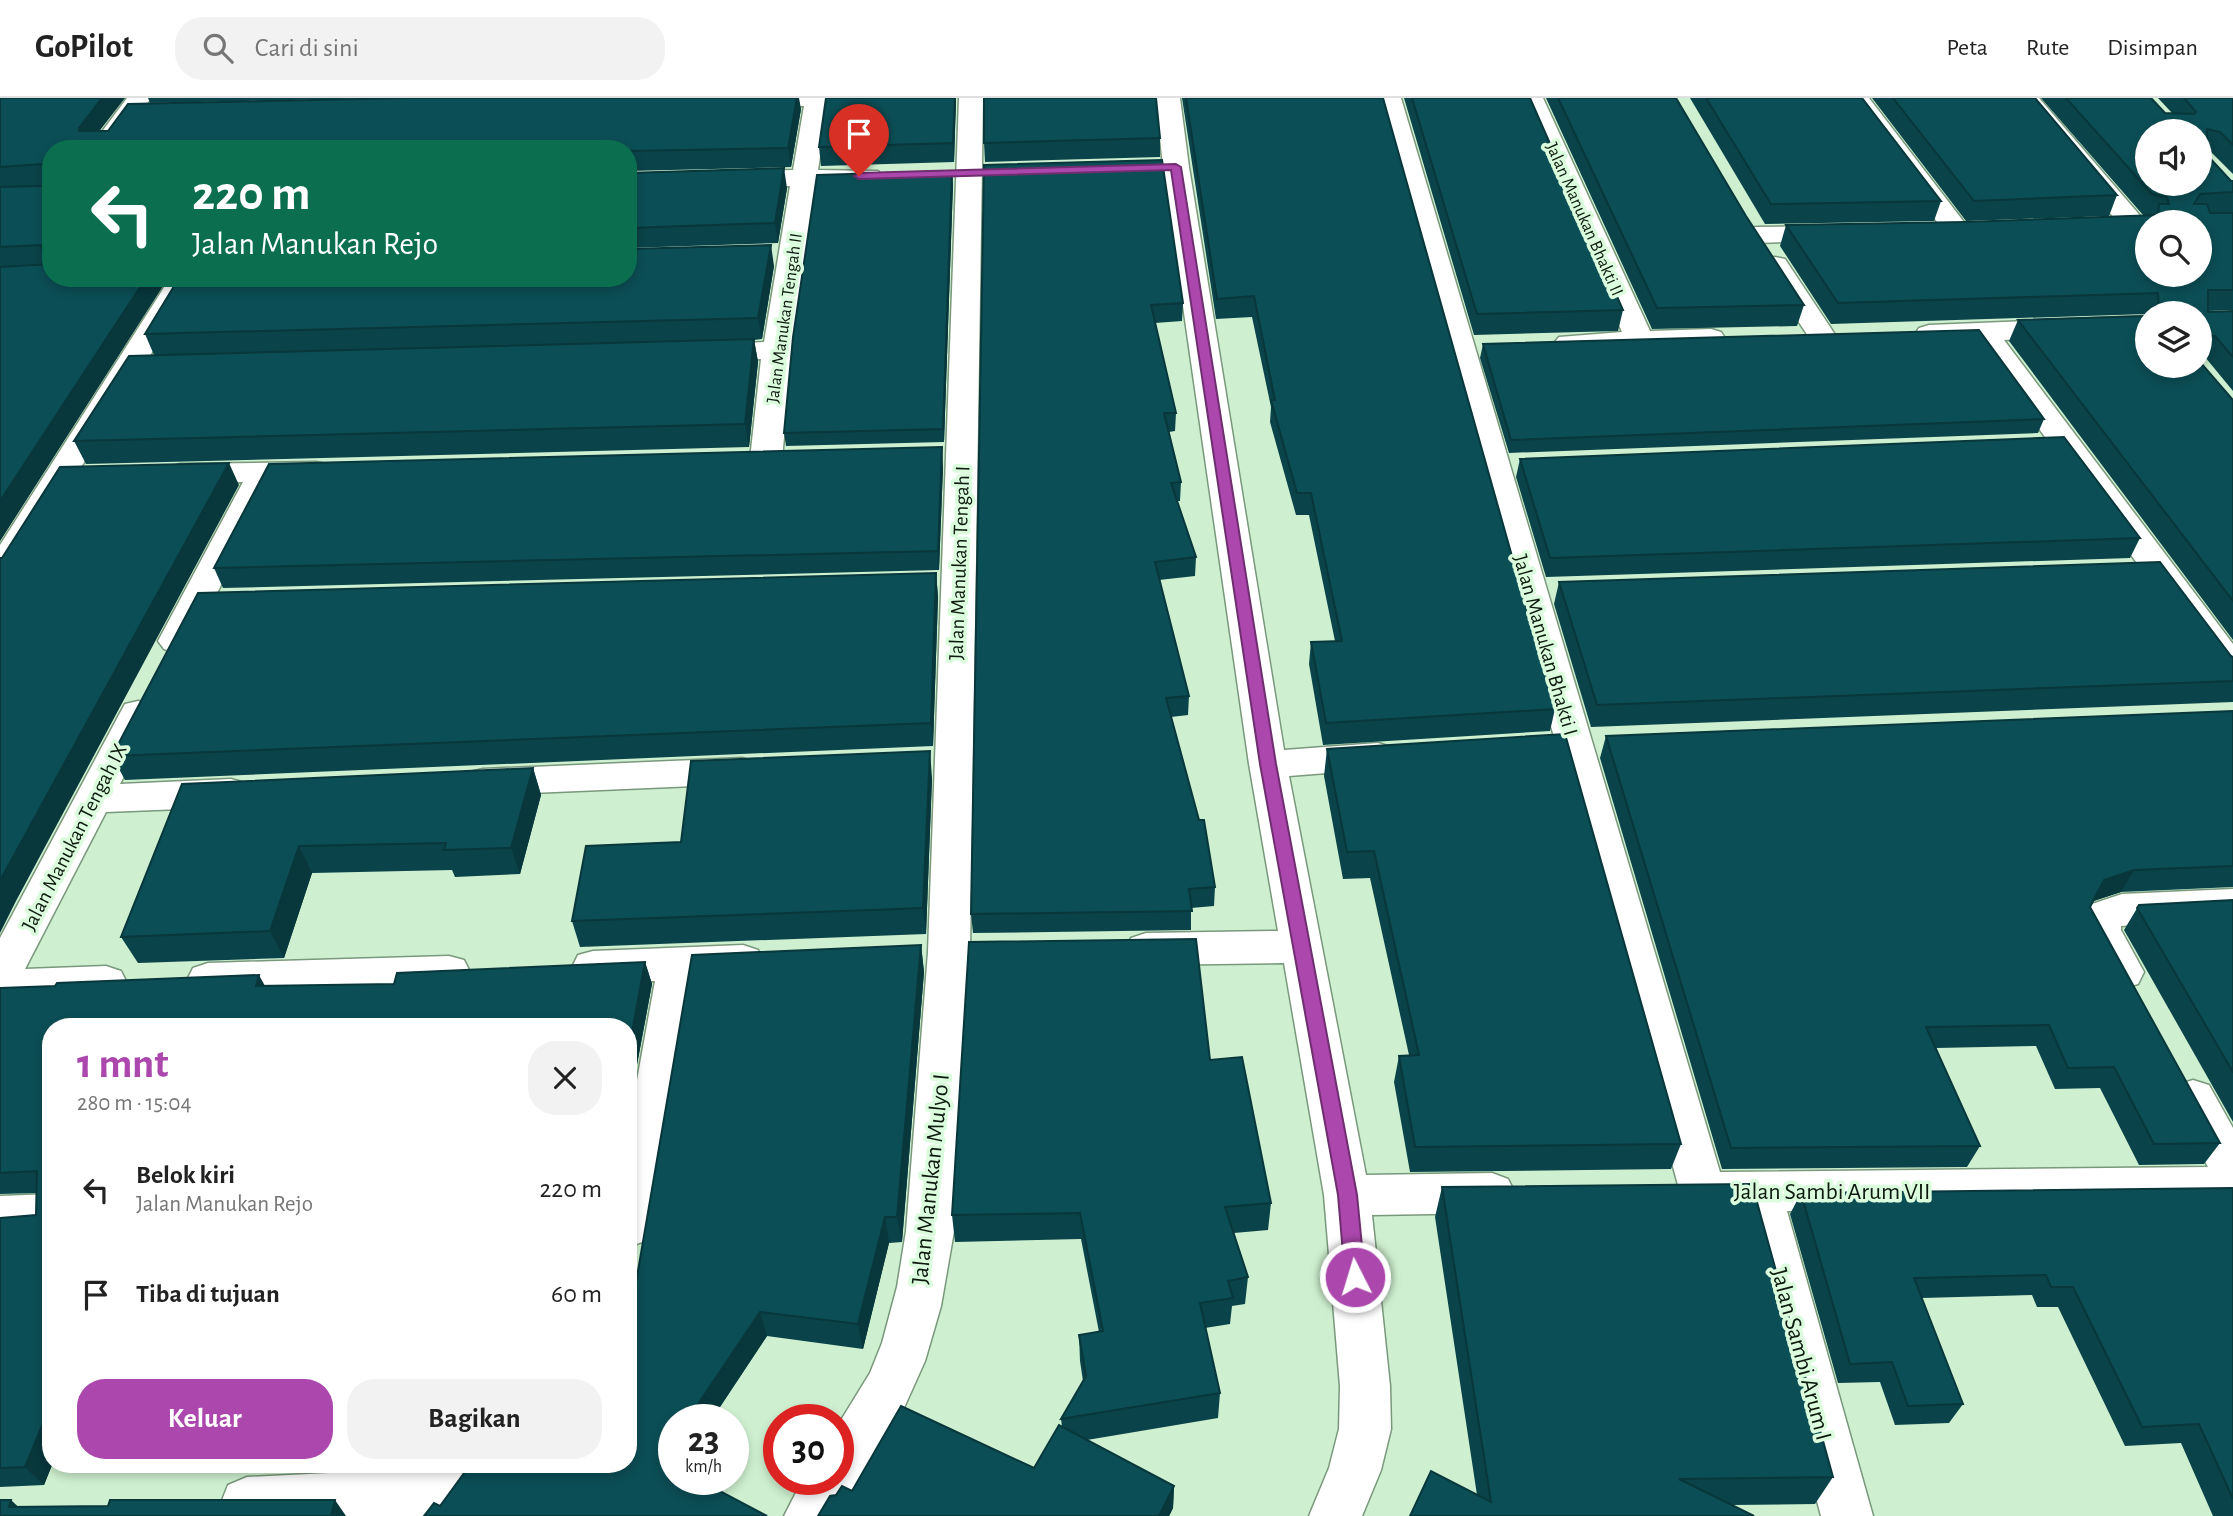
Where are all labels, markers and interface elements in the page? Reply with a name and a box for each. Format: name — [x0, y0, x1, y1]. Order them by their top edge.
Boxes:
search box — [175, 17, 665, 80]
icon: search — [199, 29, 237, 67]
text: GoPilot — [35, 31, 133, 64]
text: Cari di sini — [255, 35, 359, 61]
text: Peta — [1947, 36, 1988, 60]
text: Rute — [2026, 36, 2069, 60]
text: Disimpan — [2107, 36, 2198, 60]
pin — [829, 104, 889, 176]
icon: arrive — [840, 115, 878, 153]
map controls — [2135, 119, 2212, 378]
button: sound — [2135, 119, 2212, 196]
street label: Jalan Manukan Bhakti II — [1542, 140, 1626, 299]
icon: left — [77, 168, 168, 259]
text: 220 m — [192, 170, 311, 219]
button: search — [2135, 210, 2212, 287]
text: Jalan Manukan Rejo — [192, 228, 438, 260]
street label: Jalan Manukan Tengah II — [764, 232, 806, 404]
button: layers — [2135, 301, 2212, 378]
street label: Jalan Manukan Tengah I — [946, 466, 973, 660]
street label: Jalan Manukan Bhakti I — [1510, 552, 1581, 738]
street label: Jalan Manukan Tengah IX — [18, 740, 131, 934]
button: close — [528, 1041, 602, 1115]
text: 1 mnt — [77, 1043, 169, 1085]
street label: Jalan Manukan Mulyo I — [908, 1073, 954, 1286]
text: 280 m · 15:04 — [77, 1092, 192, 1115]
text: Belok kiri — [136, 1162, 235, 1188]
icon: left — [77, 1171, 115, 1209]
text: 220 m — [540, 1176, 602, 1202]
street label: Jalan Sambi Arum VII — [1733, 1180, 1931, 1204]
text: Jalan Manukan Rejo — [136, 1193, 313, 1216]
position arrow — [1318, 1240, 1392, 1314]
street label: Jalan Sambi Arum I — [1767, 1266, 1836, 1443]
icon: arrive — [77, 1276, 115, 1314]
text: Tiba di tujuan — [136, 1281, 280, 1307]
text: 60 m — [551, 1281, 602, 1307]
button: Keluar — [77, 1379, 333, 1459]
button: Bagikan — [347, 1379, 602, 1459]
speed limit sign: 30 — [763, 1404, 854, 1495]
text: 23 — [688, 1423, 719, 1458]
text: km/h — [685, 1458, 722, 1476]

